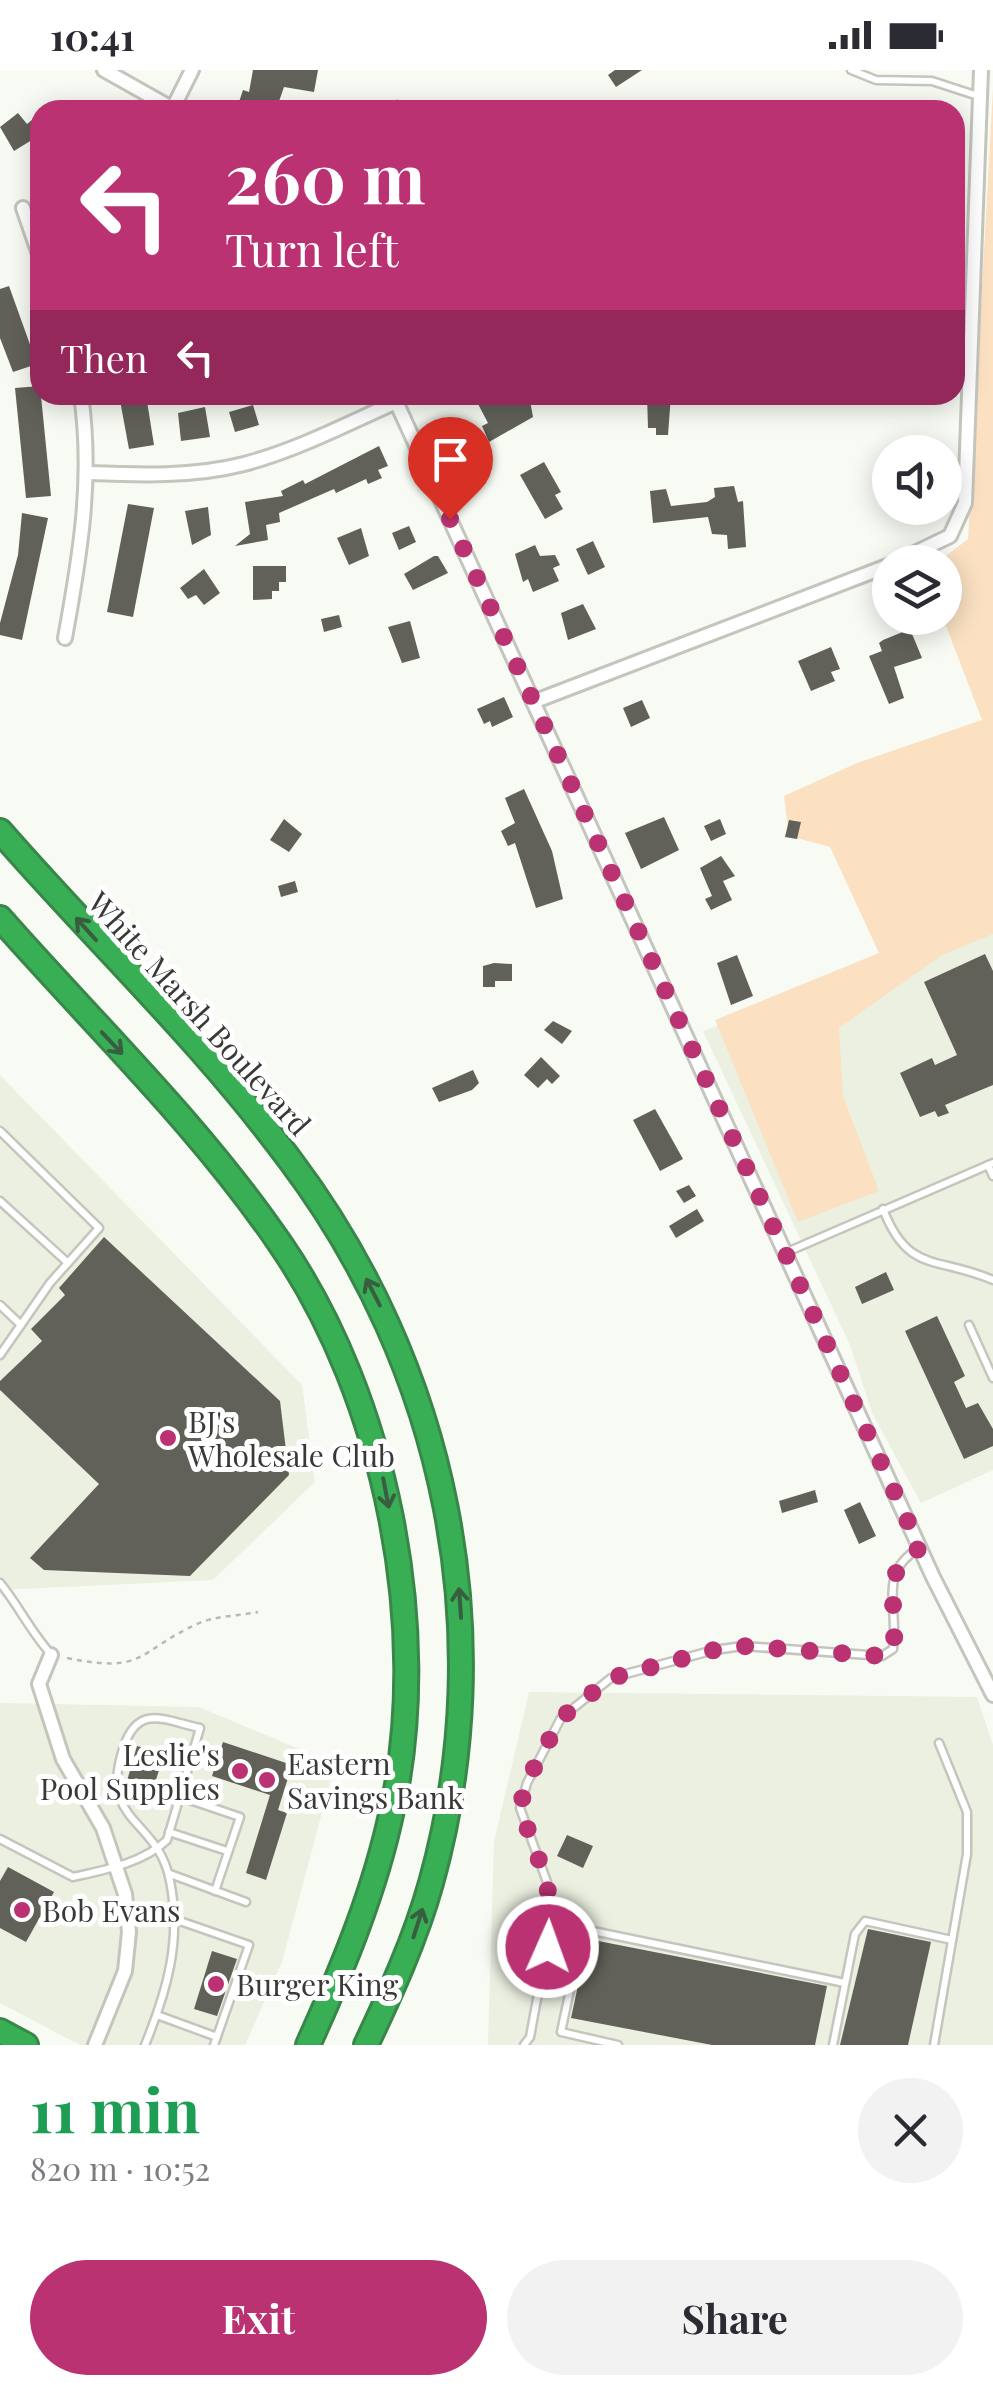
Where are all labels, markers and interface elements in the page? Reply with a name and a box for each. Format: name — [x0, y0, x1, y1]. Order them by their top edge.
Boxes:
text: 10:41 — [50, 10, 135, 61]
text: 260 m — [225, 128, 426, 222]
icon: left — [60, 140, 190, 270]
text: Turn left — [225, 218, 399, 278]
icon: left — [168, 330, 223, 385]
text: Then — [60, 332, 148, 383]
pin — [408, 417, 493, 520]
icon: arrive — [423, 432, 478, 487]
map controls — [872, 435, 962, 635]
button: sound — [872, 435, 962, 525]
button: layers — [872, 545, 962, 635]
street label: White Marsh Boulevard — [79, 882, 320, 1143]
one-way arrow — [75, 917, 98, 942]
one-way arrow — [100, 1030, 123, 1055]
one-way arrow — [363, 1278, 382, 1307]
place label: BJ's Wholesale Club — [187, 1401, 395, 1475]
marker: BJ's Wholesale Club — [157, 1427, 179, 1449]
one-way arrow — [377, 1476, 396, 1509]
one-way arrow — [450, 1587, 469, 1619]
place label: Leslie's Pool Supplies — [40, 1734, 220, 1808]
place label: Eastern Savings Bank — [287, 1743, 464, 1817]
marker: Leslie's Pool Supplies — [229, 1760, 251, 1782]
marker: Eastern Savings Bank — [256, 1769, 278, 1791]
place label: Bob Evans — [42, 1890, 181, 1930]
position arrow — [496, 1895, 600, 1999]
marker: Bob Evans — [11, 1899, 33, 1921]
one-way arrow — [410, 1908, 428, 1939]
place label: Burger King — [236, 1964, 398, 2004]
marker: Burger King — [205, 1973, 227, 1995]
text: 11 min — [30, 2068, 200, 2148]
button: close — [858, 2078, 963, 2183]
text: 820 m · 10:52 — [30, 2146, 210, 2189]
button: Exit — [30, 2260, 487, 2375]
button: Share — [507, 2260, 963, 2375]

